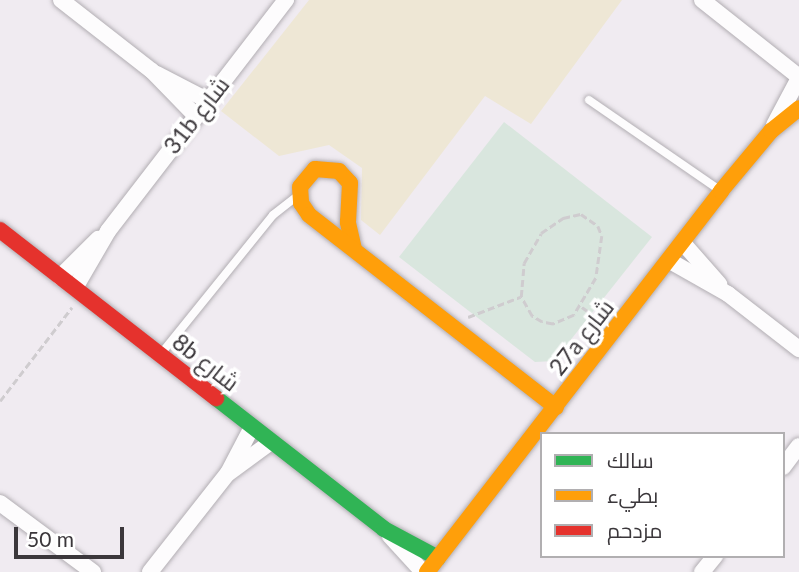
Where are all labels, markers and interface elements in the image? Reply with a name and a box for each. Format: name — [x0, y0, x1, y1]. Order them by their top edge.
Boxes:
street label: 31b شارع — [157, 71, 235, 159]
street label: 27a شارع — [543, 294, 619, 380]
street label: 8b شارع — [167, 328, 245, 396]
legend — [540, 432, 785, 558]
text: سالك — [607, 447, 654, 472]
text: بطيء — [607, 482, 658, 507]
scale bar — [18, 512, 128, 556]
text: مزدحم — [607, 517, 662, 542]
text: 50 m — [27, 526, 74, 551]

